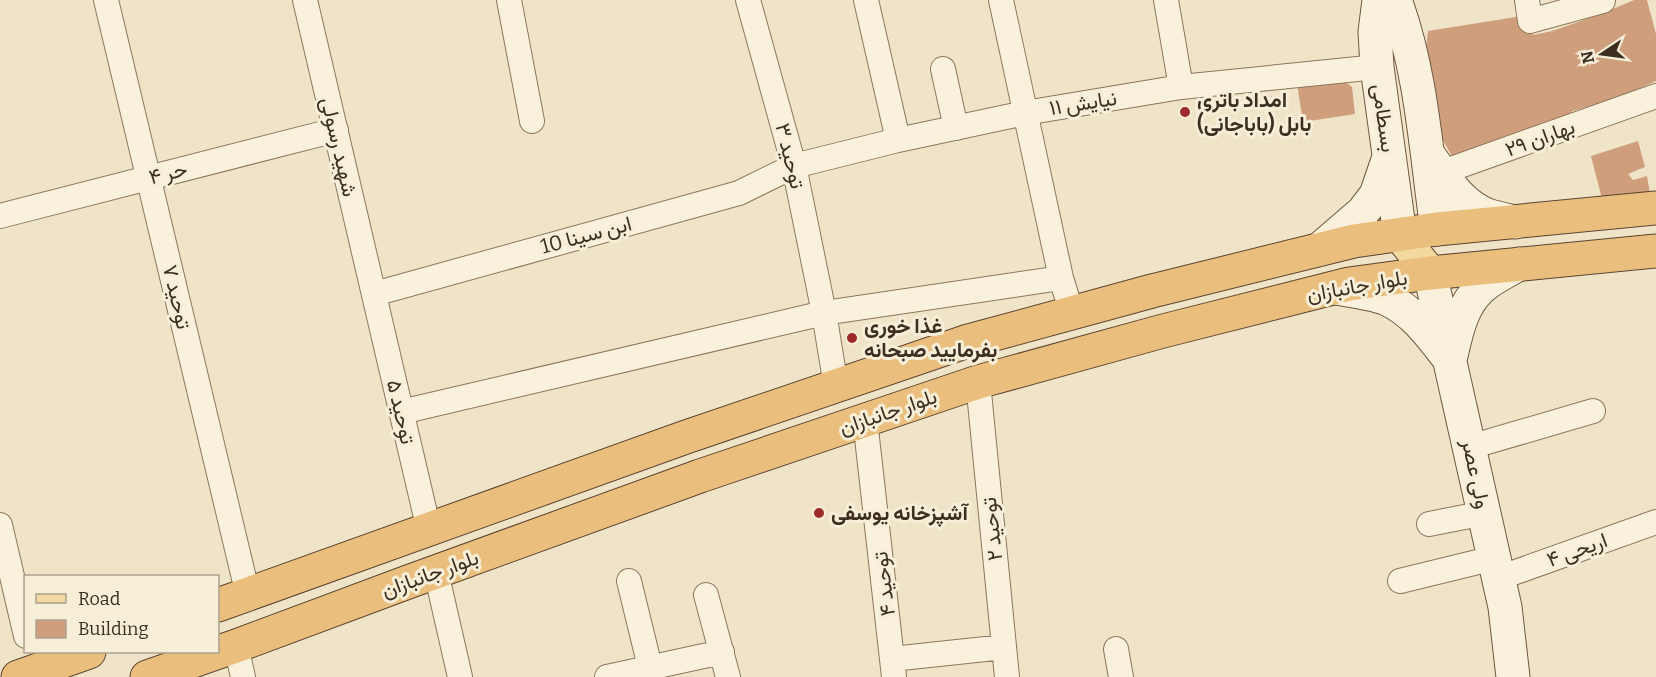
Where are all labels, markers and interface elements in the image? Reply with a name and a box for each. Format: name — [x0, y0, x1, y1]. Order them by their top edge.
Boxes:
north arrow — [1572, 24, 1632, 84]
text: N — [1577, 49, 1599, 65]
street label: بسطامی — [1366, 82, 1402, 154]
street label: نیایش ۱۱ — [1047, 85, 1119, 121]
place label: امداد باتری بابل (باباجانی) — [1197, 87, 1311, 137]
street label: شهید رسولی — [315, 95, 363, 199]
marker: امداد باتری بابل (باباجانی) — [1178, 105, 1192, 119]
street label: بهاران ۲۹ — [1502, 113, 1578, 163]
street label: توحید ۳ — [769, 121, 811, 191]
street label: حر ۴ — [146, 156, 190, 190]
street label: ابن سینا 10 — [538, 210, 634, 260]
street label: توحید ۷ — [157, 262, 197, 332]
street label: بلوار جانبازان — [1305, 264, 1409, 308]
place label: غذا خوری بفرمایید صبحانه — [864, 313, 997, 363]
marker: غذا خوری بفرمایید صبحانه — [845, 331, 859, 345]
street label: توحید ۵ — [381, 377, 421, 447]
street label: بلوار جانبازان — [836, 383, 940, 441]
street label: ولی عصر — [1456, 436, 1496, 511]
street label: توحید ۲ — [976, 496, 1008, 562]
place label: آشپزخانه یوسفی — [831, 500, 969, 527]
marker: آشپزخانه یوسفی — [812, 506, 826, 520]
street label: اریحی ۴ — [1543, 527, 1611, 573]
street label: بلوار جانبازان — [378, 544, 482, 604]
street label: توحید ۴ — [867, 550, 901, 618]
legend — [24, 575, 219, 653]
text: Road — [78, 588, 121, 610]
text: Building — [78, 618, 149, 640]

